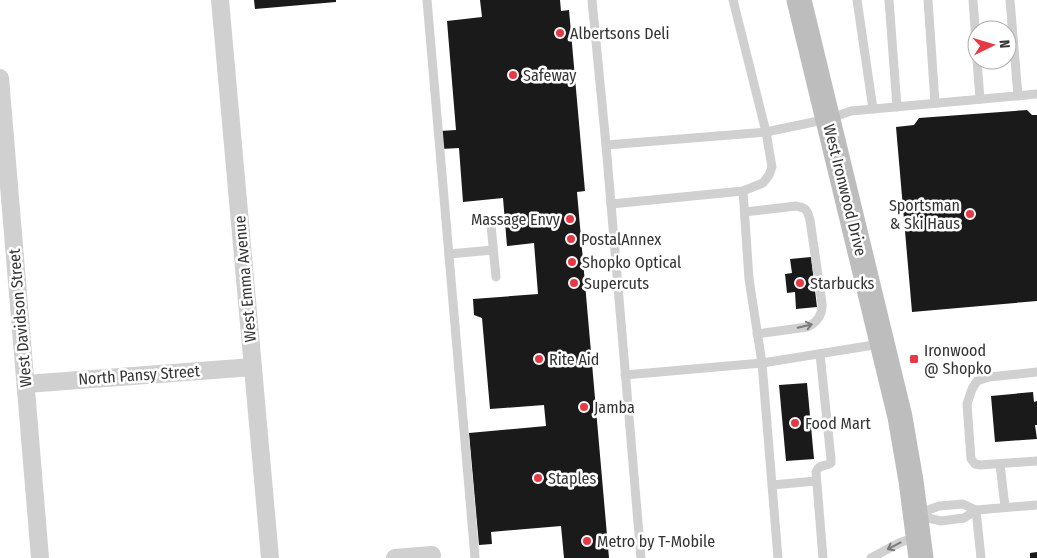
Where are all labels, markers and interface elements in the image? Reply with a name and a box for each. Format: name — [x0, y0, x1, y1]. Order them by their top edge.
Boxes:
north arrow — [967, 20, 1017, 70]
place label: Albertsons Deli — [570, 24, 670, 43]
marker: Albertsons Deli — [554, 27, 566, 39]
text: N — [996, 39, 1013, 49]
place label: Safeway — [523, 66, 577, 85]
marker: Safeway — [507, 69, 519, 81]
street label: West Ironwood Drive — [819, 122, 871, 258]
place label: Sportsman & Ski Haus — [889, 196, 960, 233]
marker: Sportsman & Ski Haus — [964, 208, 976, 220]
place label: Massage Envy — [471, 210, 561, 229]
marker: Massage Envy — [564, 213, 576, 225]
street label: West Emma Avenue — [230, 215, 260, 343]
place label: PostalAnnex — [581, 230, 661, 249]
marker: PostalAnnex — [565, 233, 577, 245]
street label: West Davidson Street — [4, 247, 36, 388]
place label: Shopko Optical — [582, 253, 681, 272]
marker: Shopko Optical — [566, 256, 578, 268]
place label: Supercuts — [584, 274, 649, 293]
place label: Starbucks — [810, 274, 875, 293]
marker: Supercuts — [568, 277, 580, 289]
marker: Starbucks — [794, 277, 806, 289]
one-way arrow — [797, 321, 813, 330]
place label: Ironwood @ Shopko — [924, 341, 992, 378]
place label: Rite Aid — [549, 350, 599, 369]
marker: Rite Aid — [533, 353, 545, 365]
marker: Ironwood @ Shopko — [908, 353, 920, 365]
street label: North Pansy Street — [78, 361, 201, 389]
place label: Jamba — [594, 398, 635, 417]
marker: Jamba — [578, 401, 590, 413]
place label: Food Mart — [805, 414, 871, 433]
marker: Food Mart — [789, 417, 801, 429]
place label: Staples — [548, 469, 596, 488]
marker: Staples — [532, 472, 544, 484]
place label: Metro by T-Mobile — [597, 532, 715, 551]
marker: Metro by T-Mobile — [581, 535, 593, 547]
one-way arrow — [887, 542, 902, 551]

